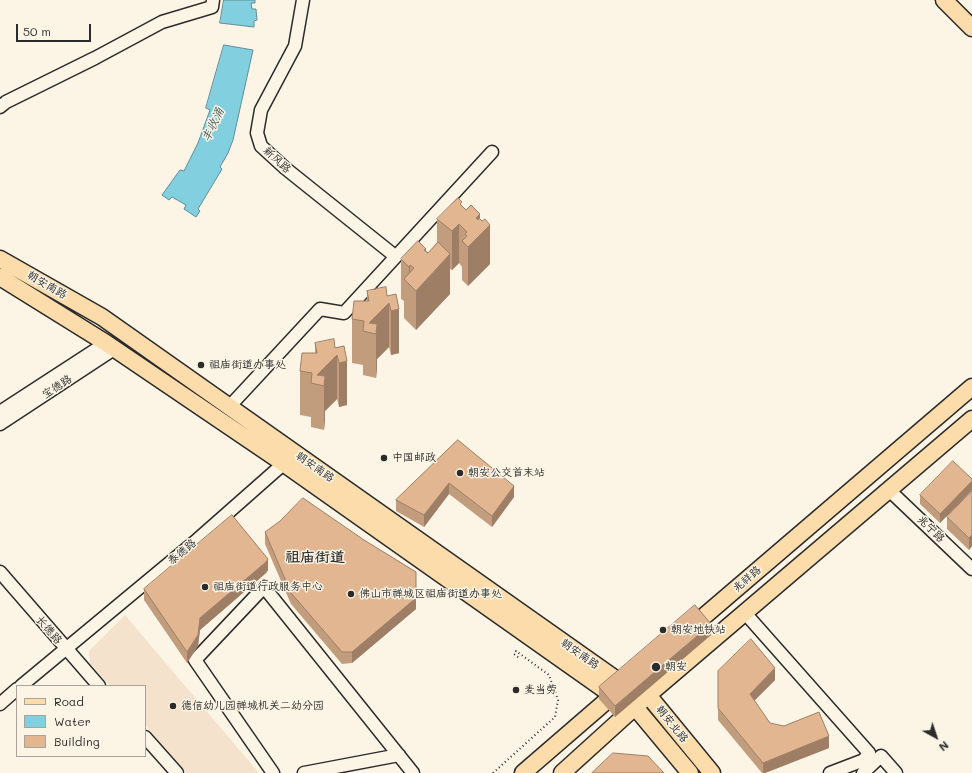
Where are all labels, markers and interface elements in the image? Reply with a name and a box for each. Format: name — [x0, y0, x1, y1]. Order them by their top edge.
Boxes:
scale bar — [18, 16, 93, 42]
text: 50 m — [23, 23, 51, 39]
water label: 丰收涌 — [199, 106, 227, 144]
street label: 新风路 — [260, 144, 294, 176]
street label: 朝安南路 — [25, 268, 69, 302]
place label: 祖庙街道办事处 — [209, 358, 286, 372]
marker: 祖庙街道办事处 — [196, 360, 206, 370]
street label: 宝德路 — [40, 372, 74, 402]
street label: 朝安南路 — [293, 449, 337, 485]
place label: 中国邮政 — [392, 451, 436, 465]
marker: 中国邮政 — [379, 453, 389, 463]
place label: 朝安公交首末站 — [468, 466, 545, 480]
marker: 朝安公交首末站 — [455, 468, 465, 478]
street label: 兆宁路 — [915, 513, 947, 545]
street label: 泰德路 — [165, 536, 199, 568]
district label: 祖庙街道 — [285, 548, 345, 566]
street label: 兆祥路 — [730, 563, 764, 595]
place label: 祖庙街道行政服务中心 — [213, 580, 323, 594]
marker: 祖庙街道行政服务中心 — [200, 582, 210, 592]
place label: 佛山市禅城区祖庙街道办事处 — [359, 587, 502, 601]
marker: 佛山市禅城区祖庙街道办事处 — [346, 589, 356, 599]
street label: 长德路 — [33, 613, 65, 647]
place label: 朝安地铁站 — [671, 623, 726, 637]
marker: 朝安地铁站 — [658, 625, 668, 635]
street label: 朝安南路 — [558, 636, 602, 672]
place label: 朝安 — [665, 660, 687, 674]
marker: 朝安 — [650, 661, 662, 673]
place label: 麦当劳 — [524, 683, 557, 697]
legend — [16, 685, 146, 757]
marker: 麦当劳 — [511, 685, 521, 695]
text: Road — [54, 693, 84, 709]
place label: 德信幼儿园禅城机关二幼分园 — [181, 699, 324, 713]
marker: 德信幼儿园禅城机关二幼分园 — [168, 701, 178, 711]
street label: 朝安北路 — [653, 703, 691, 745]
text: Water — [54, 713, 91, 729]
north arrow — [916, 717, 956, 757]
text: Building — [54, 733, 100, 749]
text: N — [936, 738, 952, 755]

